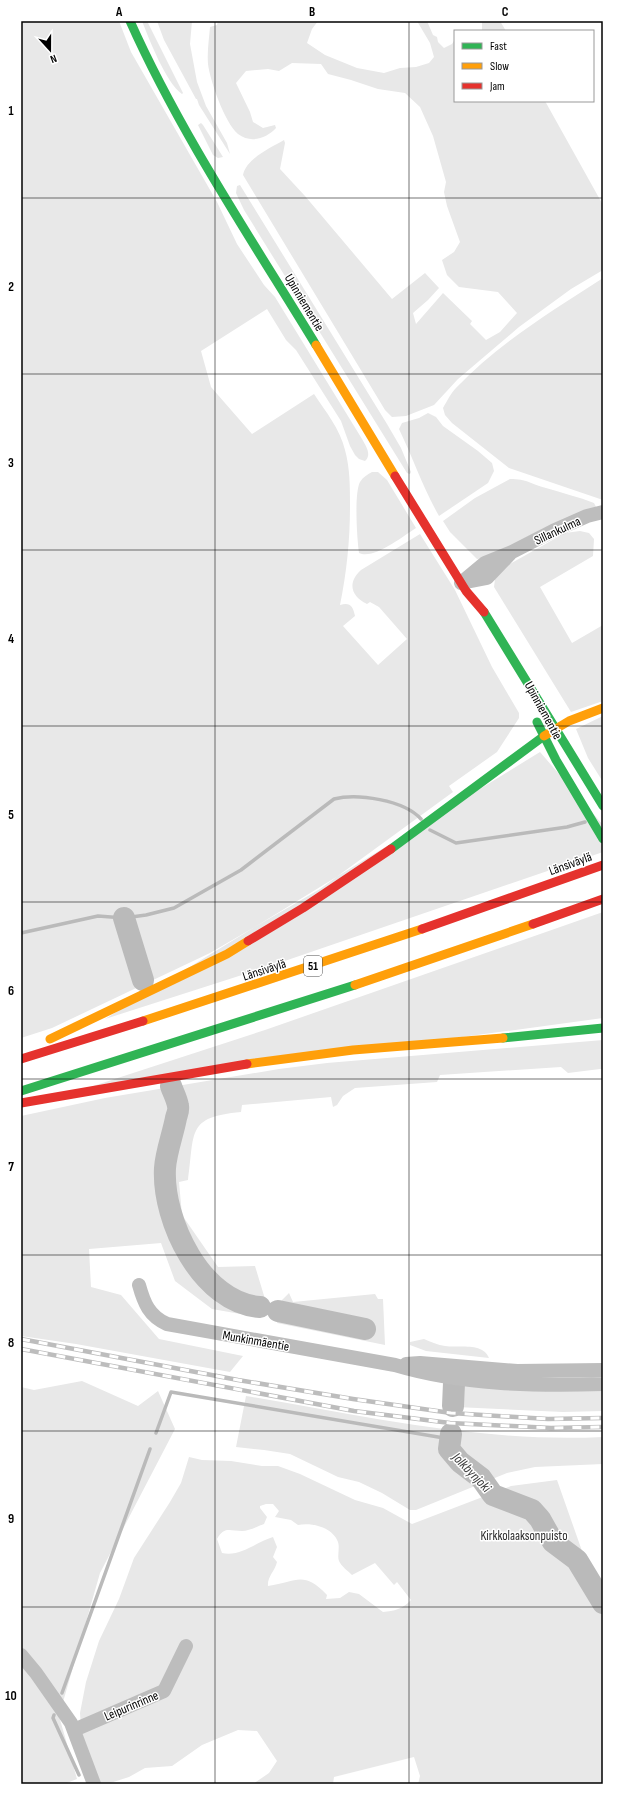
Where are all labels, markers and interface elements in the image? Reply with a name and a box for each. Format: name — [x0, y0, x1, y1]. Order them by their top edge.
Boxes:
text: A — [115, 4, 123, 20]
text: B — [309, 4, 315, 20]
text: C — [502, 4, 509, 20]
north arrow — [30, 30, 70, 70]
legend — [454, 30, 594, 102]
text: Fast — [490, 39, 507, 54]
text: N — [48, 52, 58, 66]
text: Slow — [490, 59, 509, 74]
text: Jam — [489, 79, 505, 94]
text: 1 — [8, 103, 14, 119]
street label: Upinniementie — [281, 271, 327, 334]
text: 2 — [8, 279, 14, 295]
text: 3 — [8, 455, 14, 471]
street label: Sillankulma — [532, 513, 583, 549]
text: 4 — [8, 631, 14, 647]
street label: Upinniementie — [521, 679, 566, 742]
text: 5 — [8, 807, 14, 823]
street label: Länsiväylä — [547, 849, 594, 879]
street label: Länsiväylä — [241, 955, 288, 984]
road number: 51 — [304, 956, 322, 976]
text: 6 — [8, 983, 14, 999]
text: 7 — [8, 1159, 14, 1175]
street label: Munkinmäentie — [221, 1327, 290, 1355]
text: 8 — [8, 1335, 14, 1351]
water label: Jolkbynjoki — [448, 1448, 495, 1496]
text: 9 — [8, 1511, 14, 1527]
park label: Kirkkolaaksonpuisto — [480, 1528, 568, 1544]
street label: Leipurinrinne — [102, 1687, 161, 1724]
text: 10 — [5, 1688, 17, 1704]

